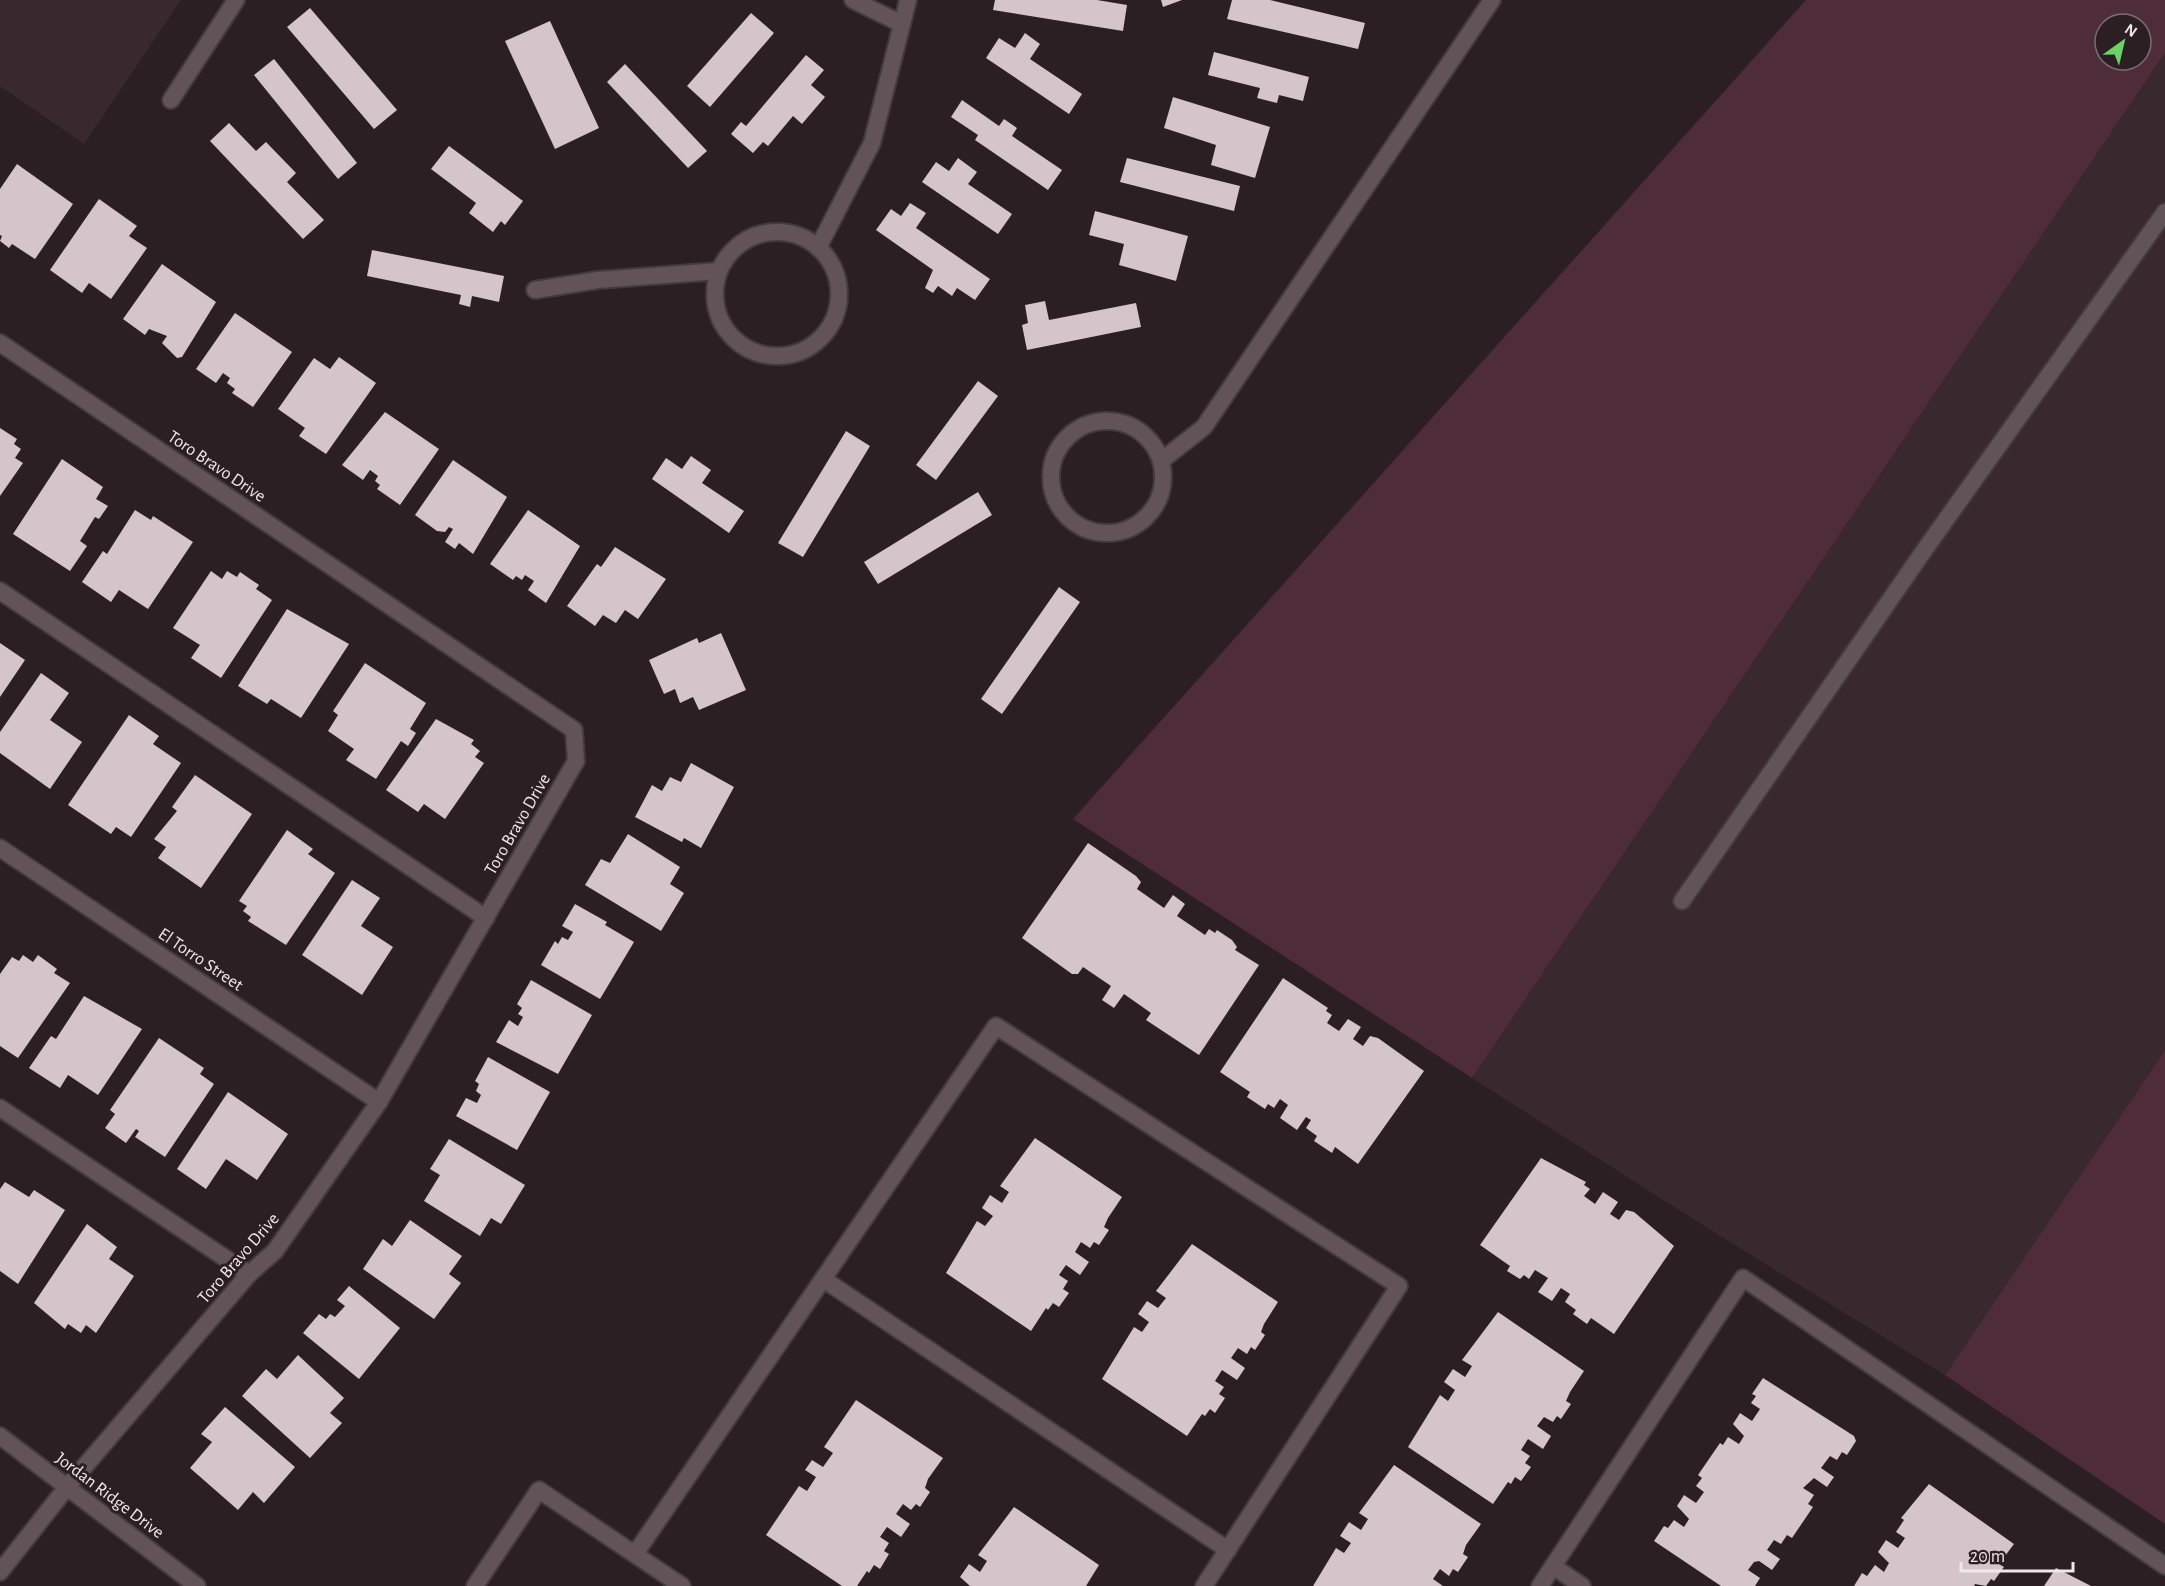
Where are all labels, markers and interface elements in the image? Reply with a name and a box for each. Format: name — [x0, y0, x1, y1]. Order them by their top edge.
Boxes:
north arrow — [2093, 12, 2153, 72]
text: N — [2122, 21, 2140, 40]
street label: Toro Bravo Drive — [164, 428, 269, 506]
street label: Toro Bravo Drive — [482, 771, 554, 878]
street label: El Torro Street — [155, 925, 246, 995]
street label: Toro Bravo Drive — [195, 1210, 283, 1307]
street label: Jordan Ridge Drive — [52, 1449, 167, 1542]
scale bar — [1961, 1535, 2074, 1573]
text: 20 m — [1970, 1548, 2005, 1566]

